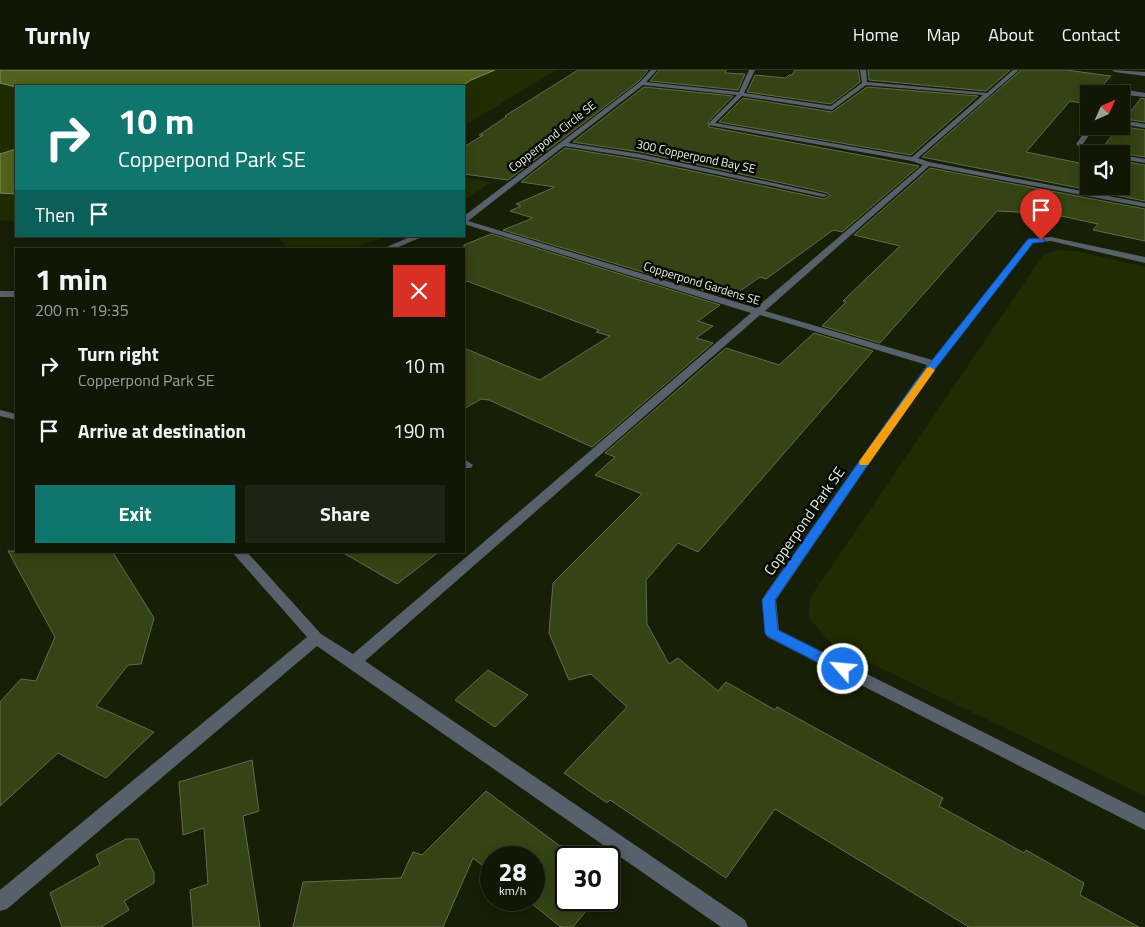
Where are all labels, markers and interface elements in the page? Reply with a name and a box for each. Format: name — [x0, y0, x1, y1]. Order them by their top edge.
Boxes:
text: Turnly — [25, 17, 90, 53]
text: Home — [853, 21, 899, 48]
text: Map — [927, 21, 960, 48]
text: About — [988, 21, 1034, 48]
text: Contact — [1062, 21, 1120, 48]
north arrow — [1080, 85, 1130, 135]
map controls — [1080, 85, 1130, 195]
text: 10 m — [118, 94, 194, 148]
street label: Copperpond Circle SE — [504, 95, 600, 176]
icon: right — [35, 105, 100, 170]
street label: 300 Copperpond Bay SE — [635, 134, 758, 178]
text: Copperpond Park SE — [118, 142, 306, 176]
button: sound — [1080, 145, 1130, 195]
pin — [1020, 189, 1062, 240]
icon: arrive — [1027, 196, 1055, 224]
text: Then — [35, 200, 75, 229]
icon: arrive — [85, 200, 113, 228]
text: 1 min — [35, 256, 108, 302]
street label: Copperpond Gardens SE — [641, 256, 763, 310]
button: close — [393, 265, 445, 317]
text: 200 m · 19:35 — [35, 298, 129, 322]
text: Turn right — [78, 339, 159, 368]
text: 10 m — [404, 351, 445, 380]
icon: right — [35, 352, 63, 380]
text: Copperpond Park SE — [78, 368, 215, 392]
text: Arrive at destination — [78, 416, 246, 445]
text: 190 m — [393, 416, 445, 445]
icon: arrive — [35, 417, 63, 445]
street label: Copperpond Park SE — [758, 462, 850, 580]
button: Exit — [35, 485, 235, 543]
button: Share — [245, 485, 445, 543]
position arrow — [816, 642, 868, 694]
speed limit sign: 30 — [555, 846, 620, 911]
text: 28 — [498, 853, 527, 891]
text: km/h — [499, 881, 526, 900]

